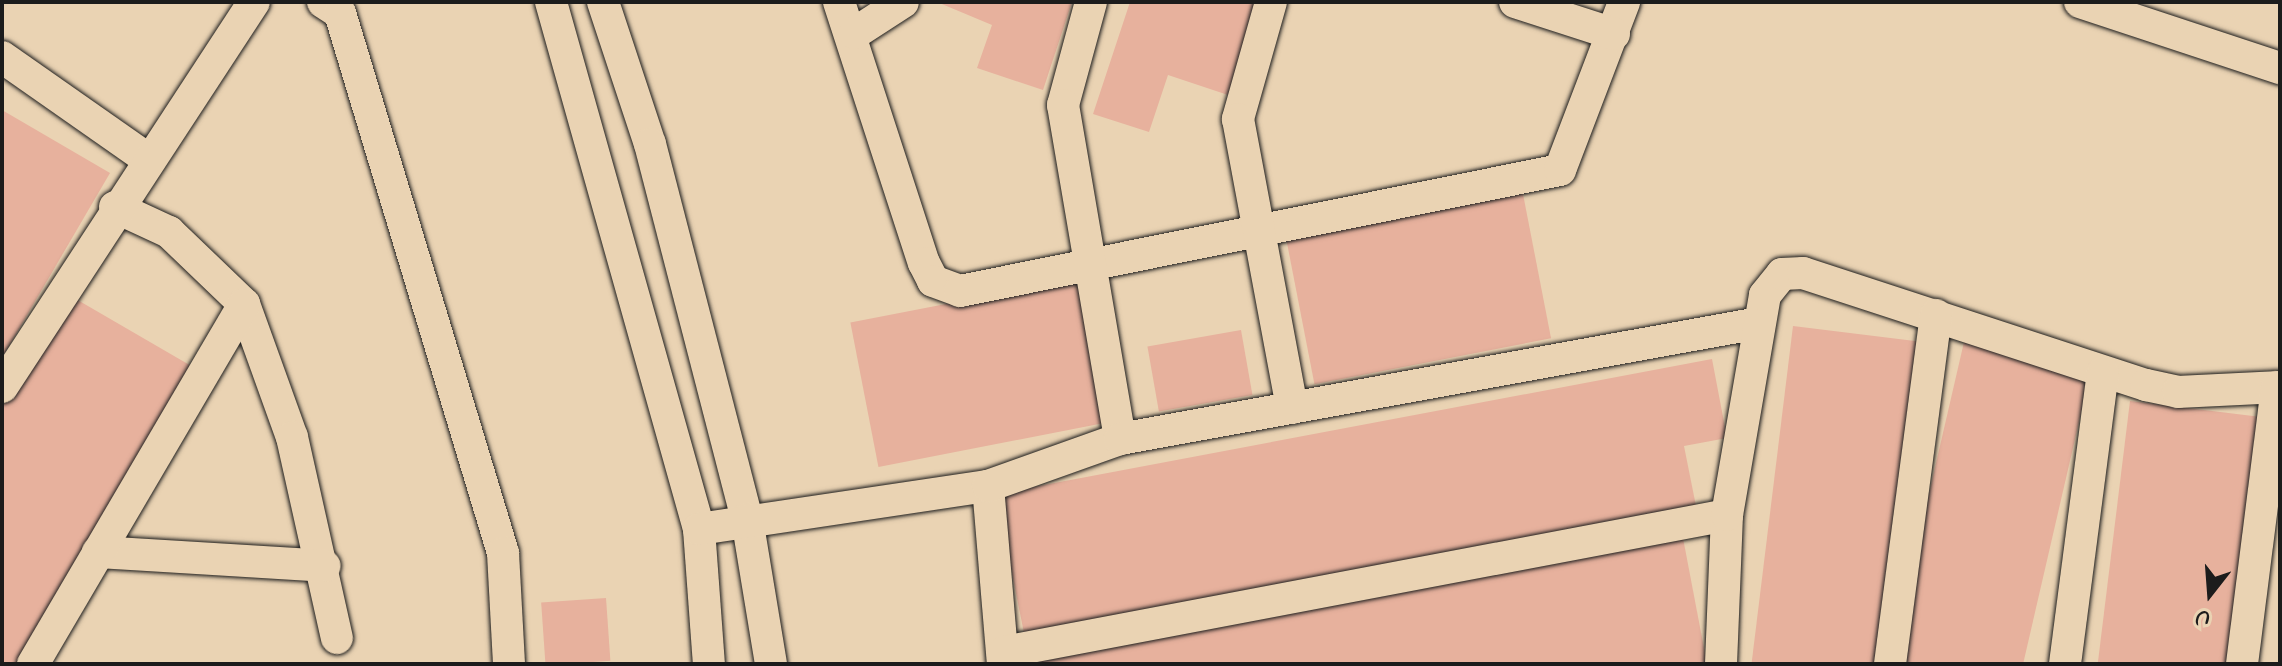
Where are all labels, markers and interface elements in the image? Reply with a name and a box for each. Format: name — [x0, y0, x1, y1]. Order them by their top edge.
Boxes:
north arrow — [2170, 554, 2250, 634]
text: U — [2192, 601, 2214, 632]

